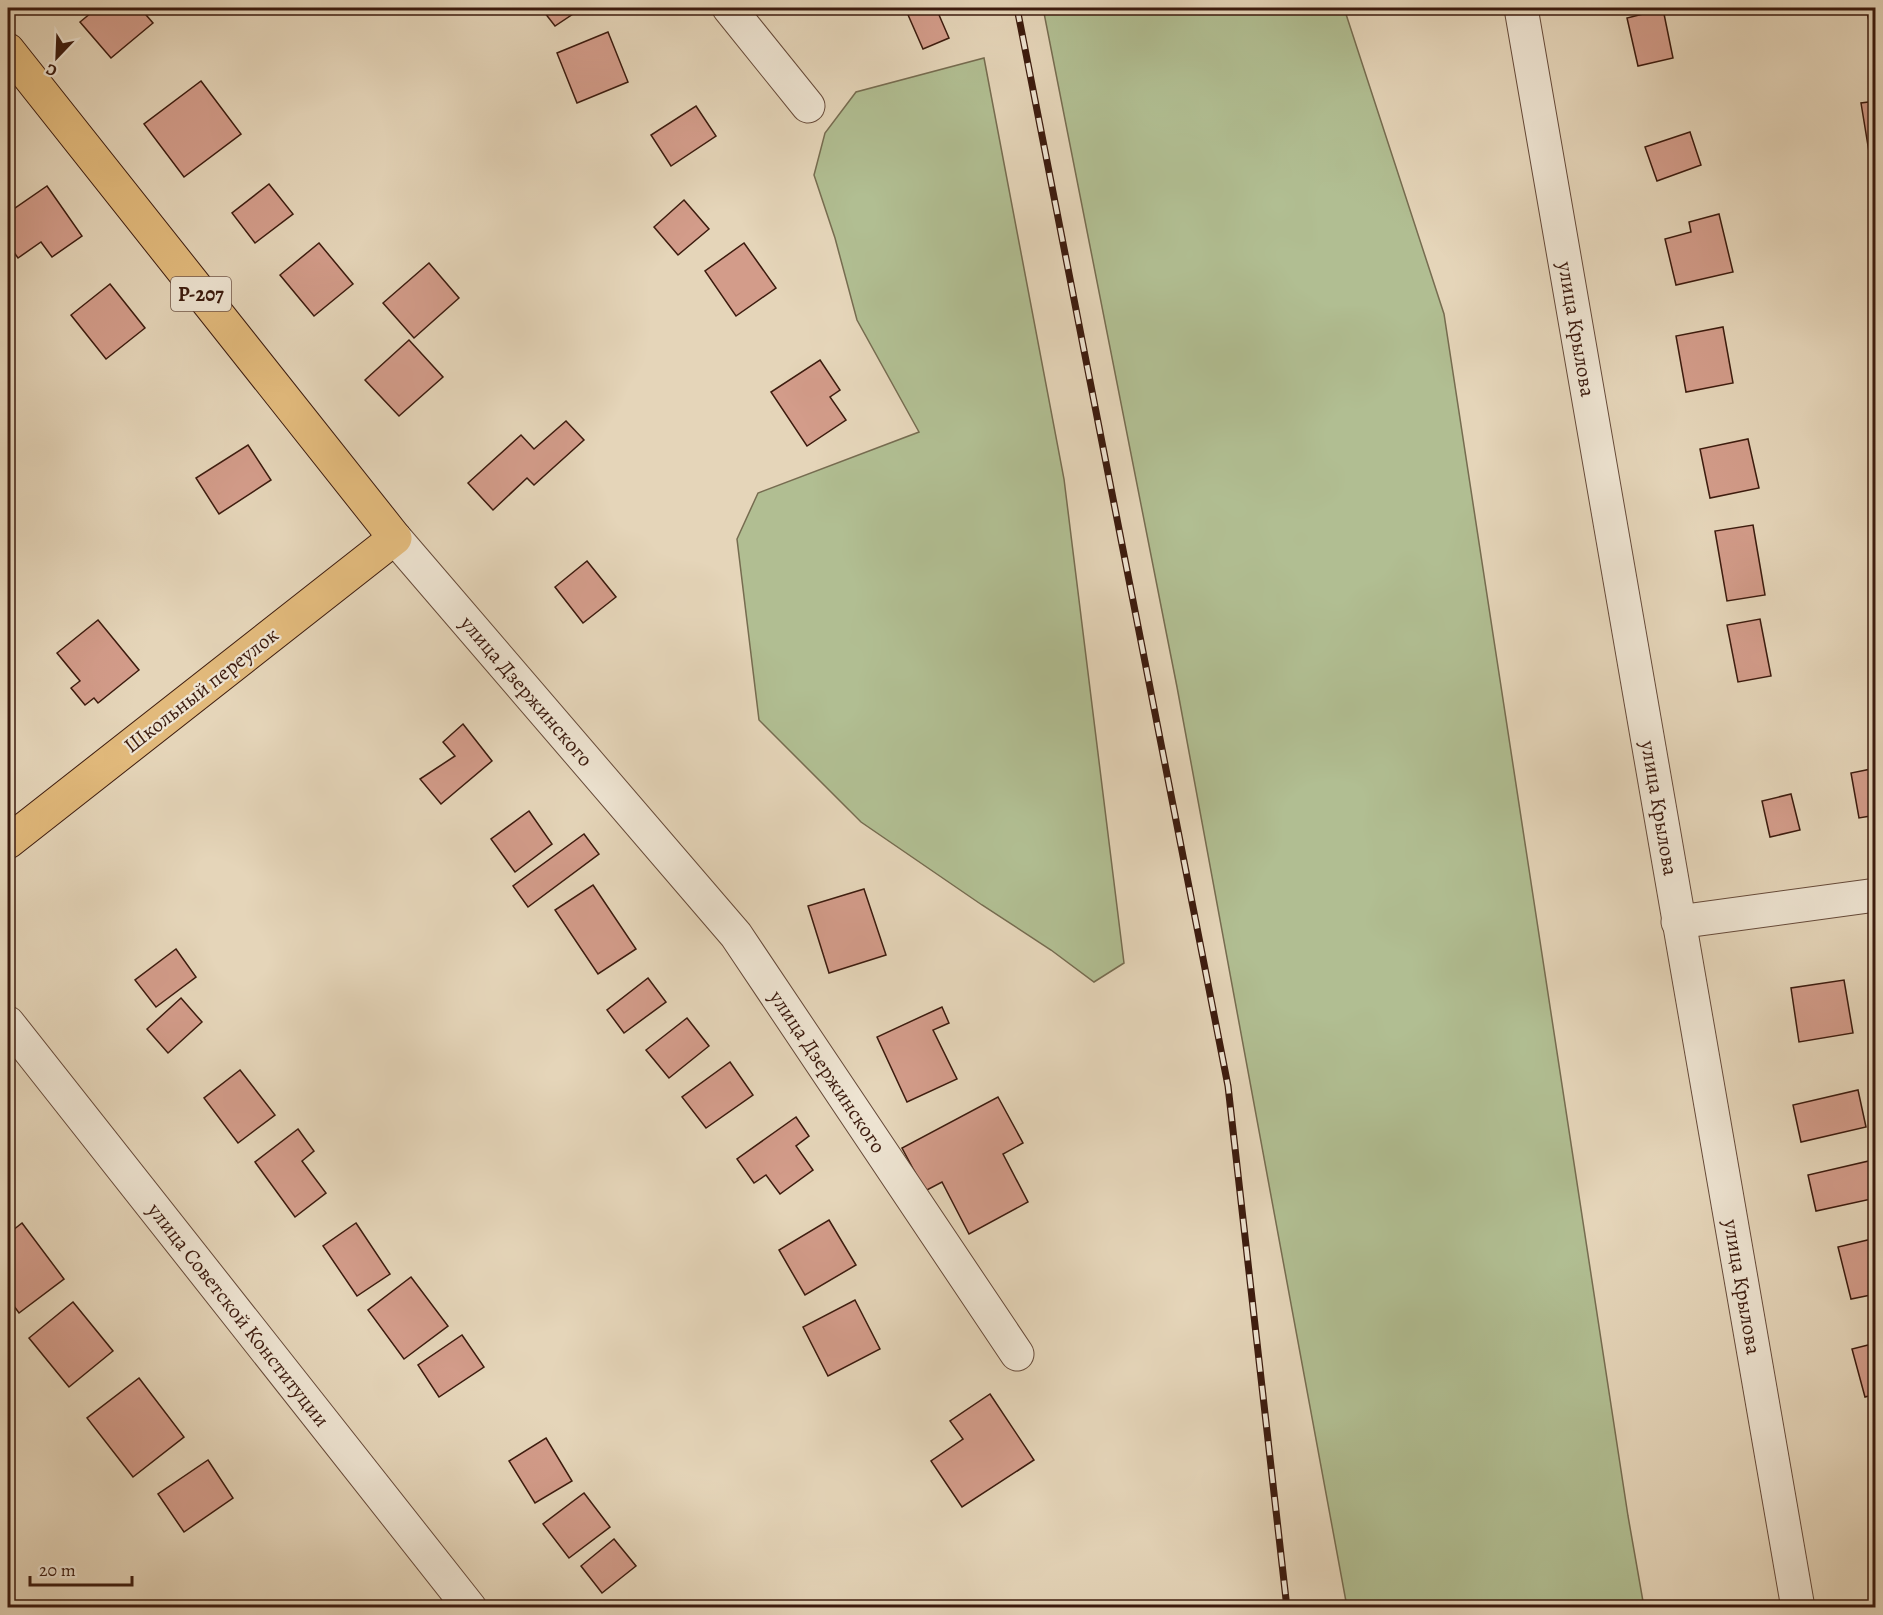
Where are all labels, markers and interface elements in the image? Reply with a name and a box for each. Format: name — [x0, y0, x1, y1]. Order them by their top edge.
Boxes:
north arrow — [27, 27, 87, 87]
text: С — [43, 58, 60, 82]
street label: улица Крылова — [1551, 259, 1602, 399]
road number: Р-207 — [171, 277, 231, 311]
street label: улица Дзержинского — [453, 609, 599, 773]
street label: Школьный переулок — [118, 621, 284, 759]
street label: улица Крылова — [1634, 737, 1685, 878]
street label: улица Дзержинского — [762, 984, 892, 1159]
street label: улица Советской Конституции — [141, 1196, 336, 1433]
street label: улица Крылова — [1717, 1216, 1768, 1357]
scale bar — [30, 1549, 132, 1587]
text: 20 m — [39, 1558, 76, 1582]

